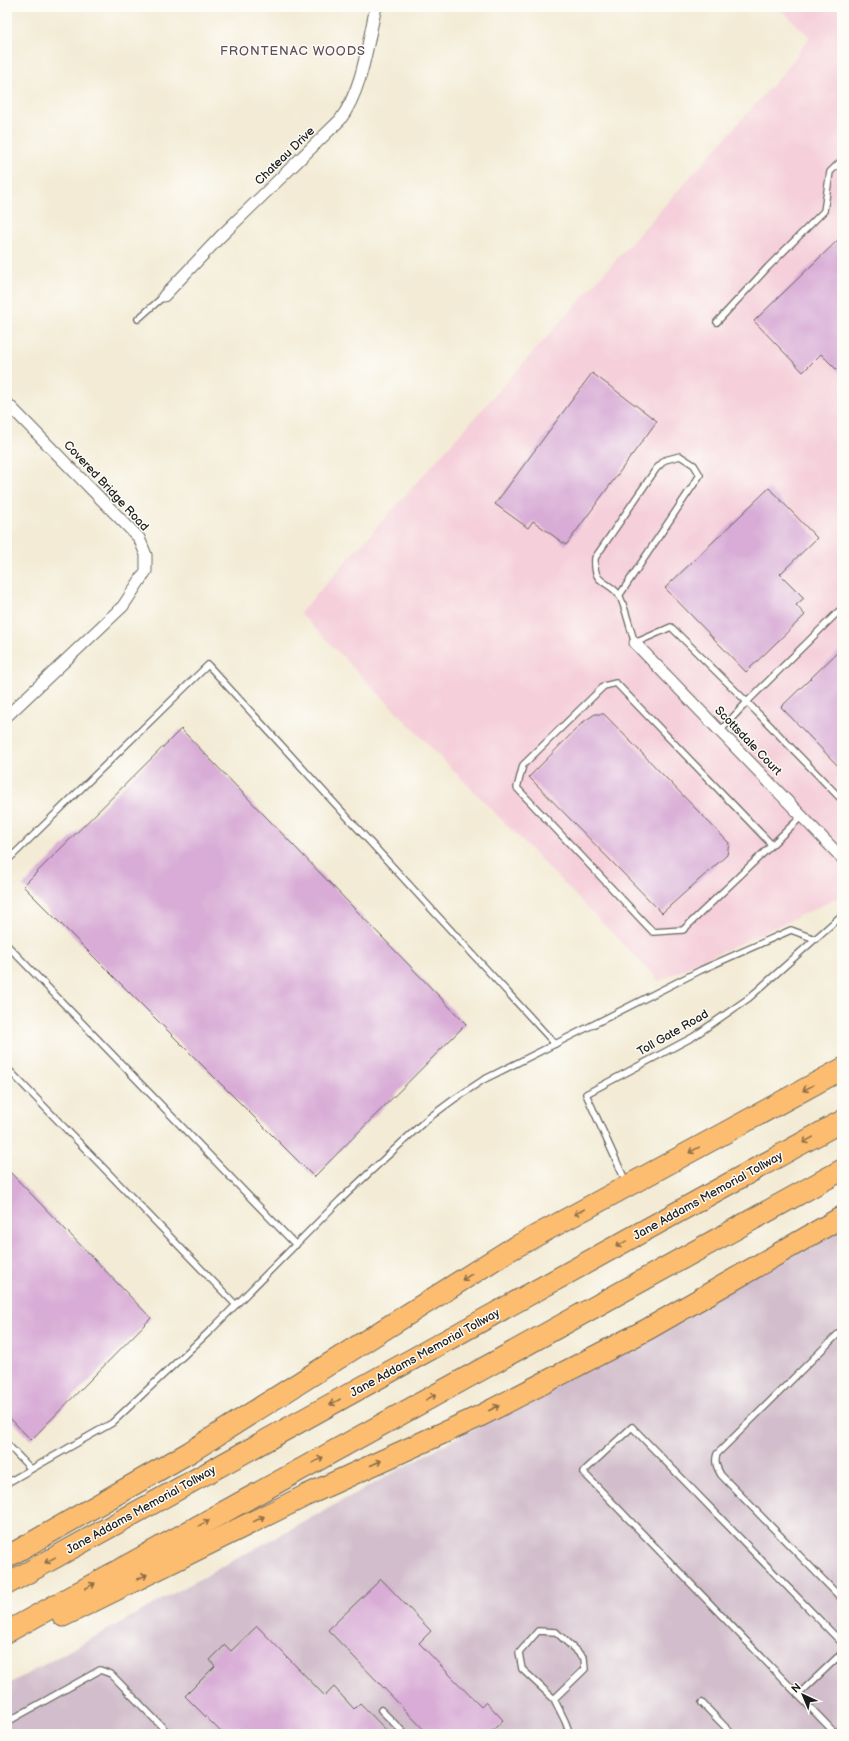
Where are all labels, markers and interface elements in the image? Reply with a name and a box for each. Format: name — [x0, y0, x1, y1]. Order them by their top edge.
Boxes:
district label: FRONTENAC WOODS — [220, 43, 366, 59]
street label: Chateau Drive — [252, 124, 318, 188]
street label: Covered Bridge Road — [60, 438, 152, 534]
street label: Scottsdale Court — [711, 703, 785, 779]
street label: Toll Gate Road — [635, 1006, 711, 1059]
one-way arrow — [802, 1084, 814, 1092]
one-way arrow — [802, 1137, 814, 1145]
one-way arrow — [688, 1147, 700, 1154]
street label: Jane Addams Memorial Tollway — [631, 1148, 786, 1243]
one-way arrow — [573, 1209, 585, 1216]
one-way arrow — [615, 1241, 627, 1248]
one-way arrow — [461, 1273, 473, 1281]
street label: Jane Addams Memorial Tollway — [348, 1305, 503, 1400]
one-way arrow — [425, 1392, 437, 1400]
one-way arrow — [330, 1398, 342, 1406]
one-way arrow — [488, 1404, 500, 1412]
one-way arrow — [311, 1455, 323, 1463]
one-way arrow — [370, 1459, 382, 1466]
street label: Jane Addams Memorial Tollway — [64, 1462, 219, 1557]
one-way arrow — [252, 1515, 264, 1522]
one-way arrow — [198, 1518, 210, 1526]
one-way arrow — [44, 1556, 56, 1564]
one-way arrow — [136, 1573, 148, 1580]
one-way arrow — [84, 1581, 96, 1589]
north arrow — [783, 1675, 823, 1715]
text: N — [789, 1681, 804, 1696]

